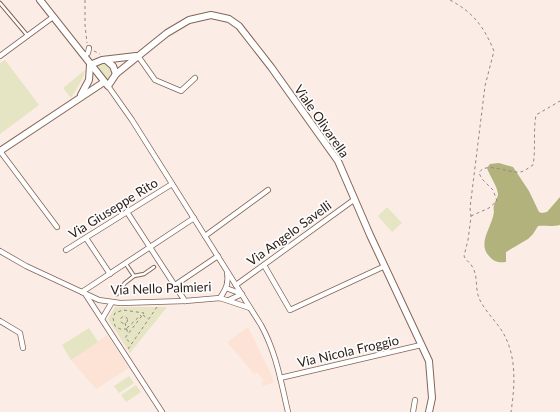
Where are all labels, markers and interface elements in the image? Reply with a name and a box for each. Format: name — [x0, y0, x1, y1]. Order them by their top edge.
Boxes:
street label: Viale Olivarella — [291, 82, 353, 160]
street label: Via Giuseppe Rito — [66, 174, 160, 242]
street label: Via Angelo Savelli — [244, 197, 334, 269]
street label: Via Nello Palmieri — [110, 278, 212, 298]
street label: Via Nicola Froggio — [296, 332, 400, 370]

